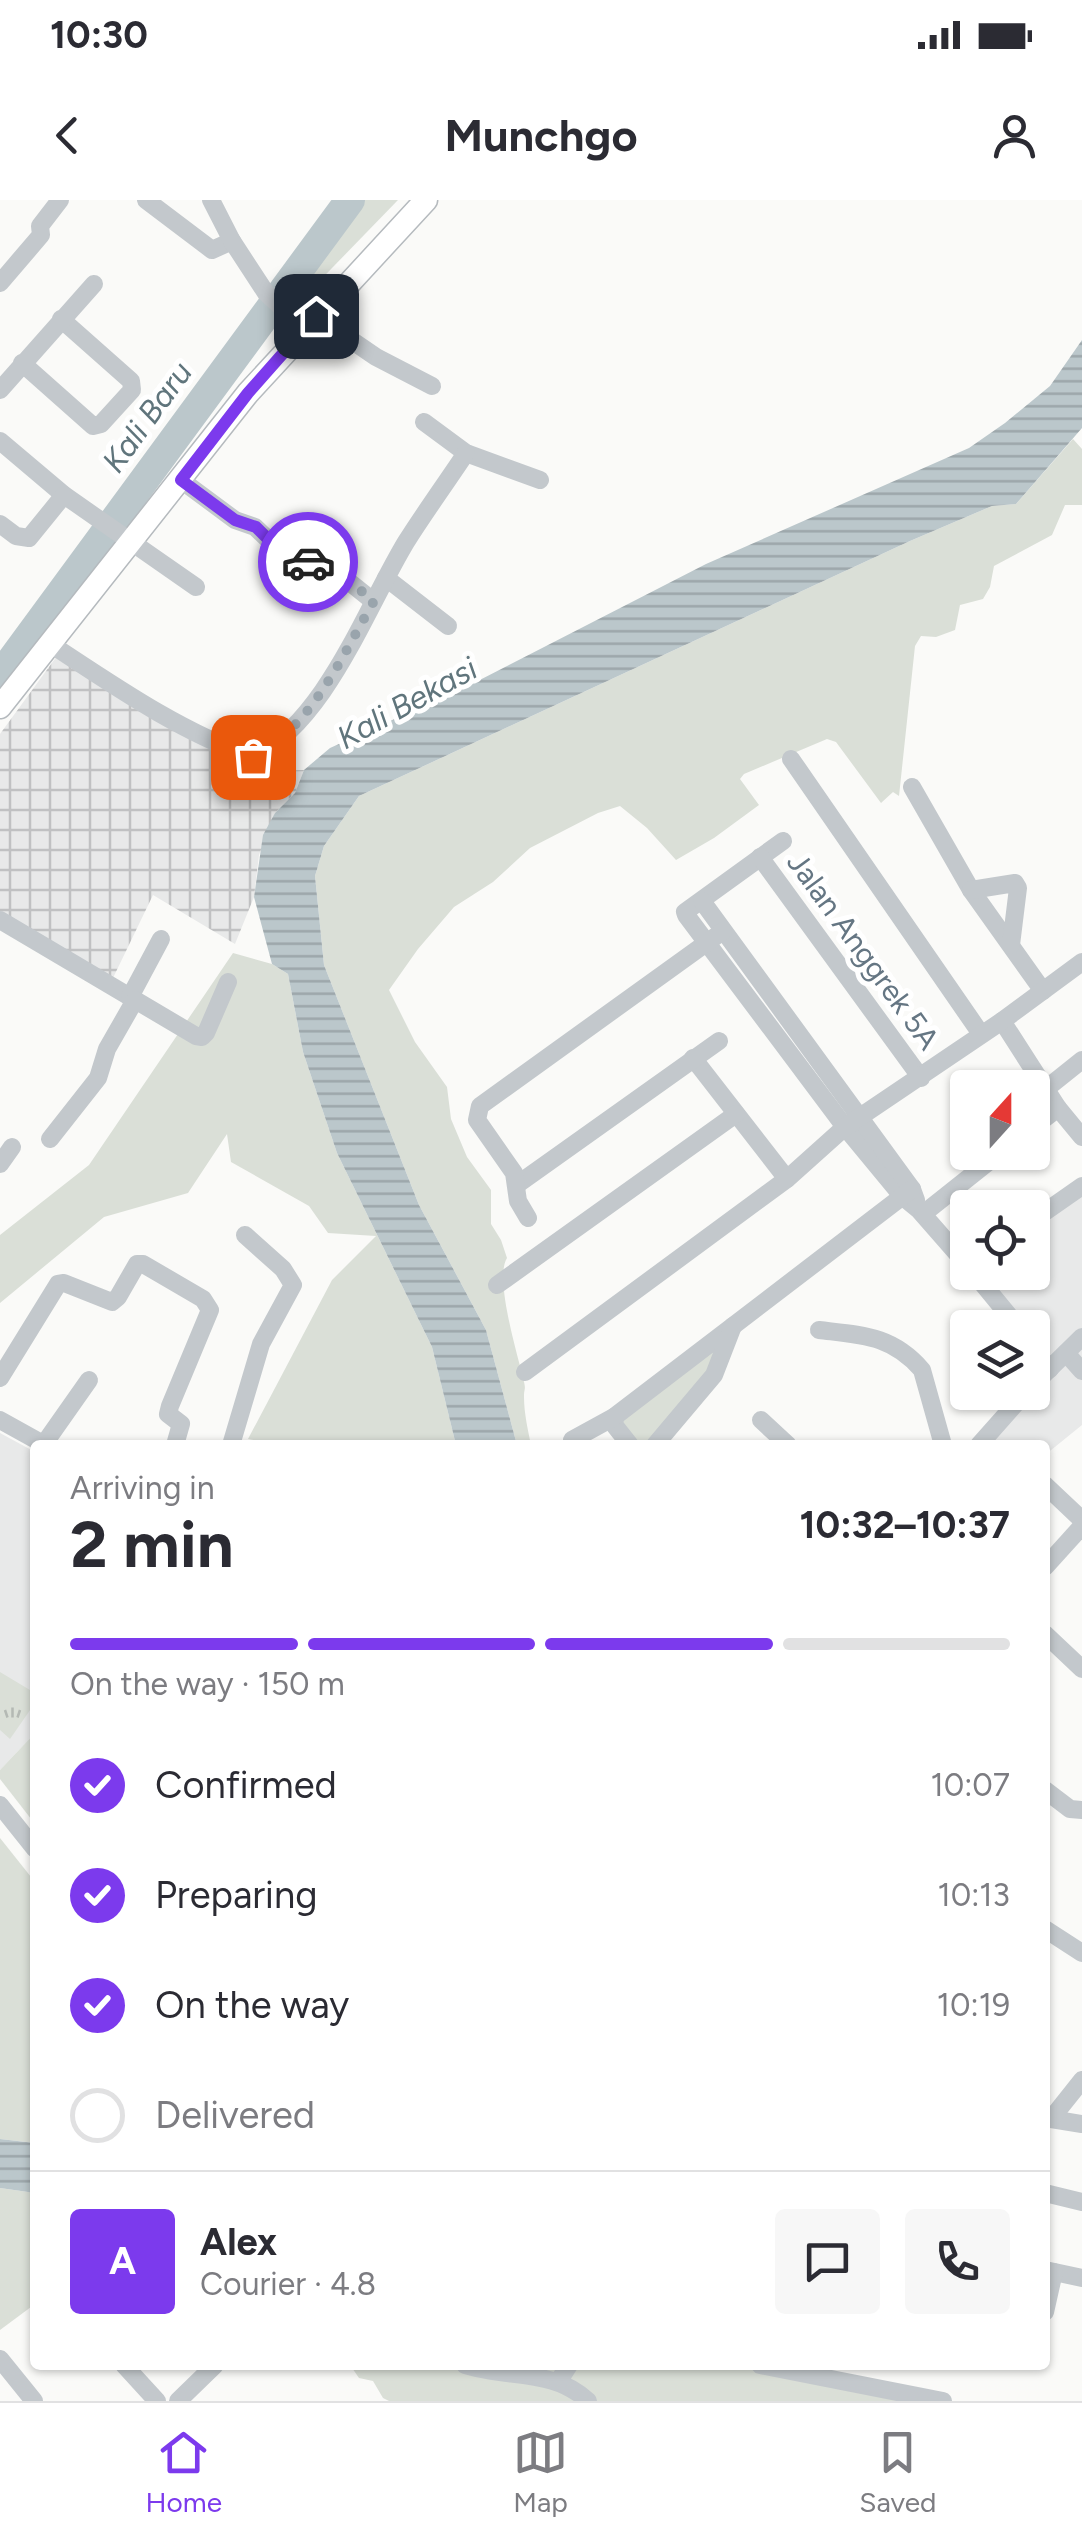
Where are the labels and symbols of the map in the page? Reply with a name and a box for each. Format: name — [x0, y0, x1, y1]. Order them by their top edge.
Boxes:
pin — [274, 274, 359, 359]
water label: Kali Baru — [94, 354, 200, 480]
courier — [258, 512, 358, 612]
water label: Kali Bekasi — [330, 649, 484, 757]
pin — [211, 715, 296, 800]
street label: Jalan Anggrek 5A — [779, 845, 948, 1057]
north arrow — [950, 1070, 1050, 1170]

